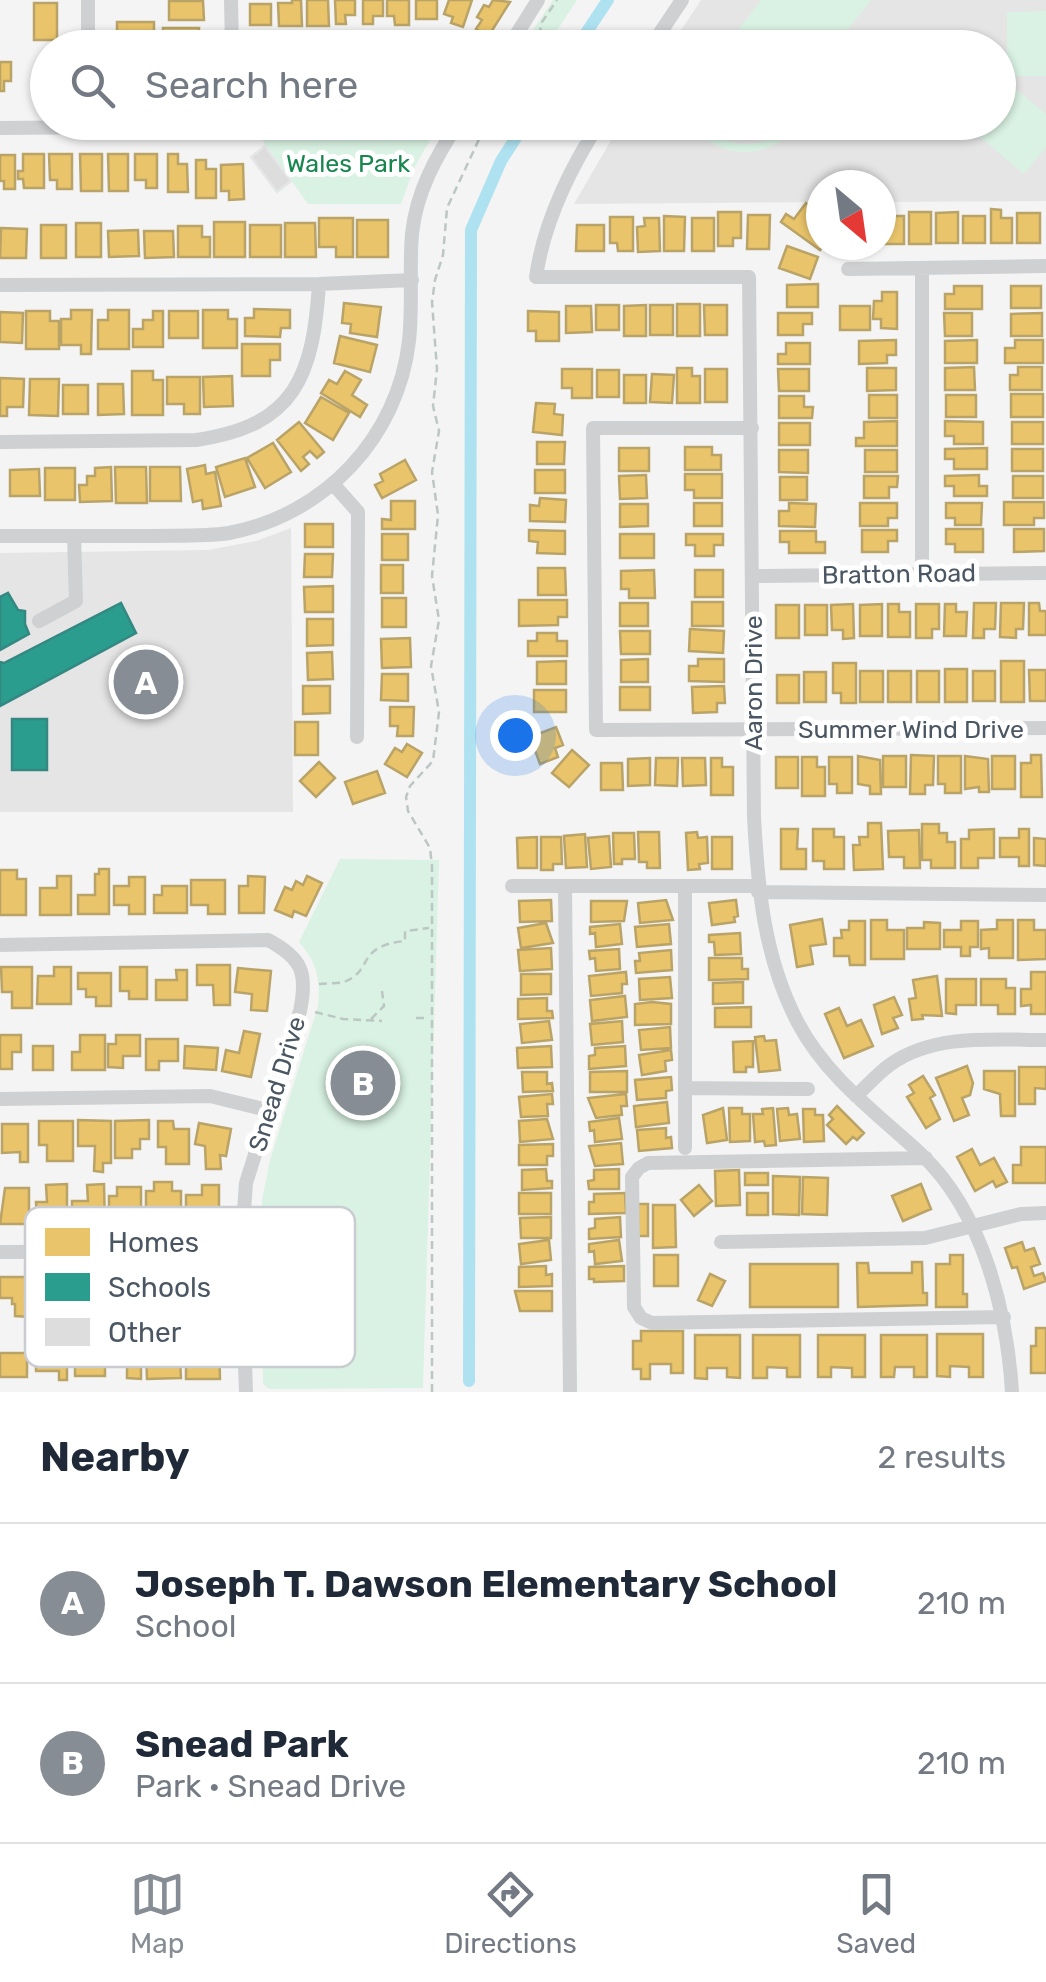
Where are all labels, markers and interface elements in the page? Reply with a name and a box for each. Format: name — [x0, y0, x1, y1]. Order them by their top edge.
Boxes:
search box — [30, 30, 1016, 140]
icon: search — [65, 58, 120, 113]
text: Search here — [145, 62, 358, 108]
park label: Wales Park — [286, 149, 410, 178]
north arrow — [806, 170, 896, 260]
street label: Bratton Road — [822, 558, 976, 590]
street label: Aaron Drive — [739, 615, 768, 751]
pin: A — [114, 644, 178, 720]
your location — [490, 710, 541, 761]
street label: Summer Wind Drive — [798, 715, 1024, 744]
street label: Snead Drive — [243, 1013, 311, 1155]
pin: B — [330, 1046, 396, 1120]
legend — [25, 1207, 355, 1367]
text: Homes — [108, 1226, 199, 1259]
text: Schools — [108, 1271, 211, 1304]
text: Other — [108, 1316, 182, 1349]
text: Nearby — [40, 1432, 190, 1482]
text: 2 results — [877, 1438, 1006, 1476]
text: Joseph T. Dawson Elementary School — [135, 1561, 837, 1607]
text: A — [61, 1584, 84, 1622]
text: 210 m — [917, 1584, 1006, 1622]
text: School — [135, 1607, 237, 1645]
text: Snead Park — [135, 1721, 349, 1767]
text: B — [61, 1744, 84, 1782]
text: 210 m — [917, 1744, 1006, 1782]
text: Park · Snead Drive — [135, 1767, 406, 1805]
tab: Map — [130, 1867, 185, 1960]
tab: Directions — [444, 1867, 577, 1960]
tab: Saved — [836, 1867, 916, 1960]

